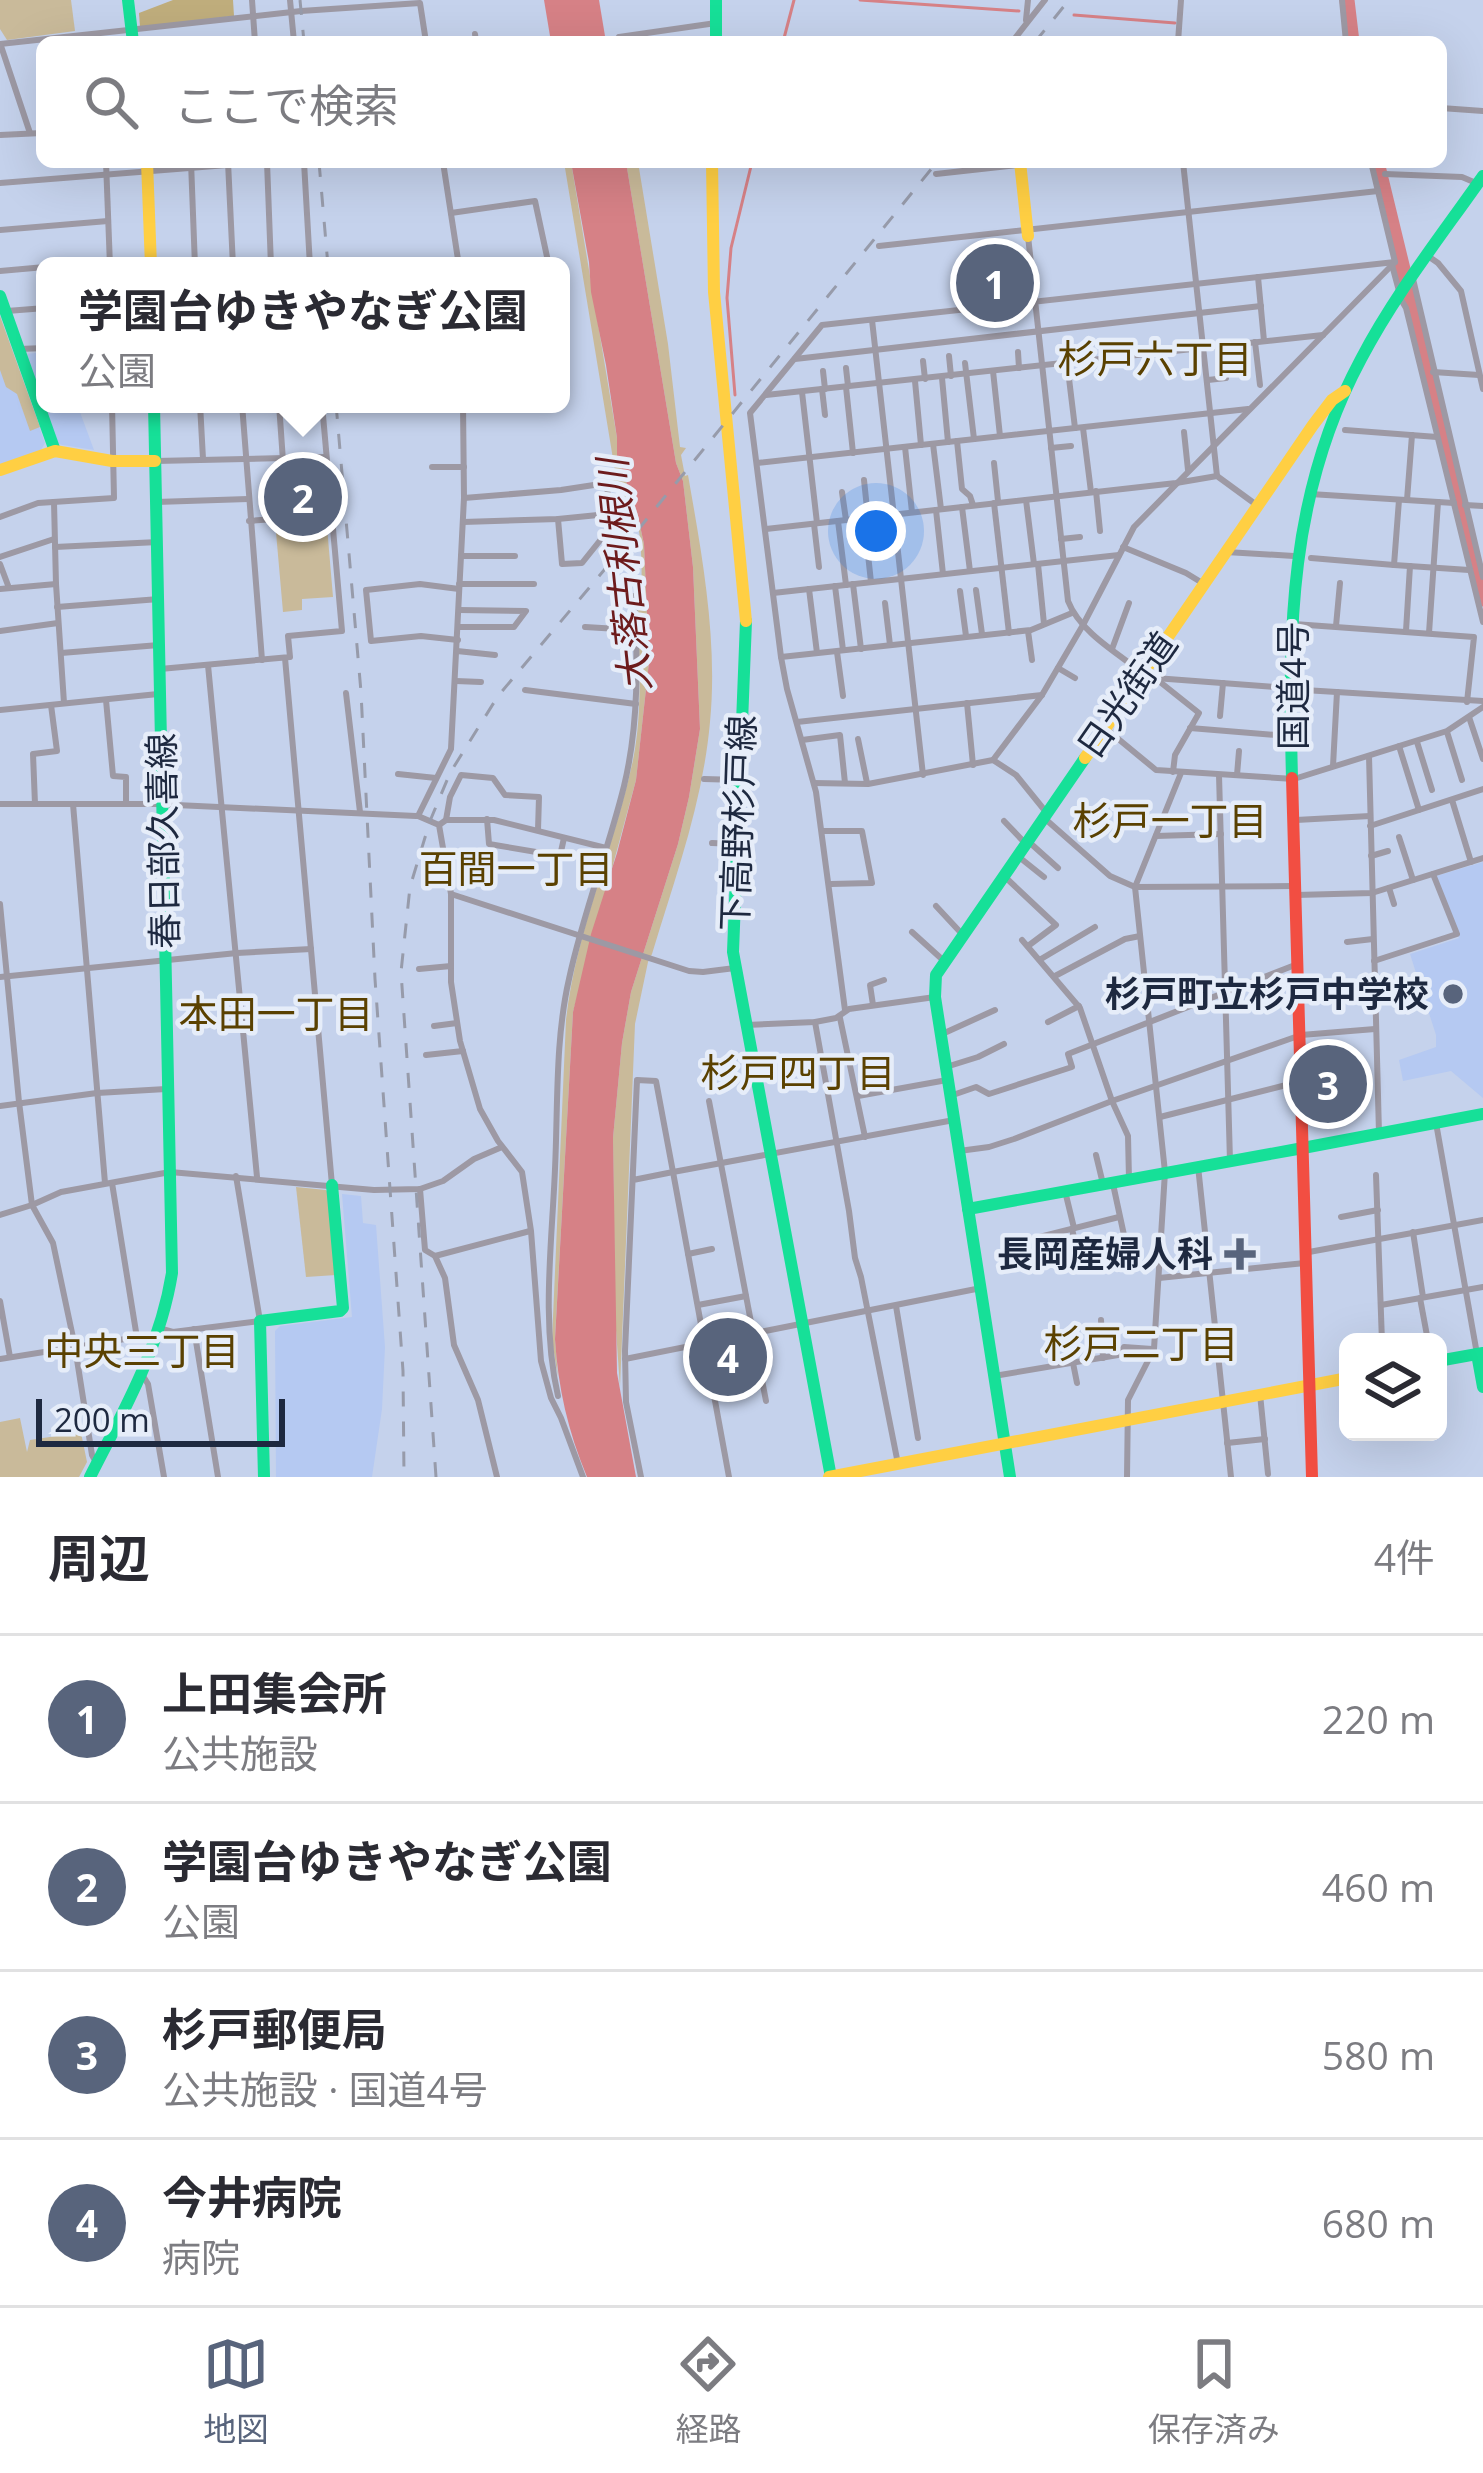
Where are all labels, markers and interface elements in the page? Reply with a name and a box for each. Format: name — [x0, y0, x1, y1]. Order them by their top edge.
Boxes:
search box — [36, 36, 1447, 168]
icon: search — [78, 69, 144, 135]
text: ここで検索 — [174, 74, 399, 135]
pin: 1 — [956, 238, 1034, 328]
popup — [36, 257, 570, 413]
text: 学園台ゆきやなぎ公園 — [78, 279, 528, 340]
district label: 杉戸六丁目 — [1057, 331, 1253, 384]
text: 公園 — [78, 343, 156, 396]
pin: 2 — [264, 452, 342, 542]
water label: 大落古利根川 — [584, 452, 661, 694]
your location — [846, 501, 906, 561]
street label: 日光街道 — [1065, 622, 1188, 768]
street label: 国道4号 — [1268, 622, 1317, 750]
street label: 下高野杉戸線 — [709, 714, 766, 932]
street label: 春日部久喜線 — [136, 733, 189, 949]
district label: 杉戸一丁目 — [1072, 793, 1268, 846]
district label: 百間一丁目 — [418, 841, 614, 894]
place label: 杉戸町立杉戸中学校 — [1105, 969, 1429, 1018]
marker: 杉戸町立杉戸中学校 — [1440, 981, 1466, 1007]
district label: 本田一丁目 — [178, 986, 374, 1039]
pin: 3 — [1289, 1039, 1367, 1129]
district label: 杉戸四丁目 — [700, 1045, 896, 1098]
place label: 長岡産婦人科 — [997, 1229, 1213, 1278]
marker: 長岡産婦人科 — [1224, 1238, 1256, 1270]
pin: 4 — [689, 1312, 767, 1402]
district label: 杉戸二丁目 — [1043, 1316, 1239, 1369]
district label: 中央三丁目 — [44, 1323, 240, 1376]
map controls — [1339, 1333, 1447, 1441]
button: layers — [1339, 1333, 1447, 1441]
scale bar — [36, 1393, 285, 1446]
text: 200 m — [54, 1397, 150, 1442]
text: 周辺 — [48, 1522, 150, 1592]
text: 4件 — [1374, 1530, 1435, 1583]
text: 上田集会所 — [162, 1662, 387, 1723]
text: 1 — [76, 1692, 98, 1745]
text: 220 m — [1322, 1692, 1435, 1745]
text: 公共施設 — [162, 1726, 318, 1779]
text: 学園台ゆきやなぎ公園 — [162, 1830, 612, 1891]
text: 2 — [76, 1860, 98, 1913]
text: 460 m — [1322, 1860, 1435, 1913]
text: 公園 — [162, 1894, 240, 1947]
text: 杉戸郵便局 — [162, 1998, 387, 2059]
text: 3 — [76, 2028, 98, 2081]
text: 580 m — [1322, 2028, 1435, 2081]
text: 公共施設 · 国道4号 — [162, 2062, 488, 2115]
text: 今井病院 — [162, 2166, 342, 2227]
text: 4 — [76, 2196, 98, 2249]
text: 680 m — [1322, 2196, 1435, 2249]
text: 病院 — [162, 2230, 240, 2283]
tab: 地図 — [203, 2331, 269, 2451]
tab: 経路 — [675, 2331, 741, 2451]
tab: 保存済み — [1148, 2331, 1280, 2451]

